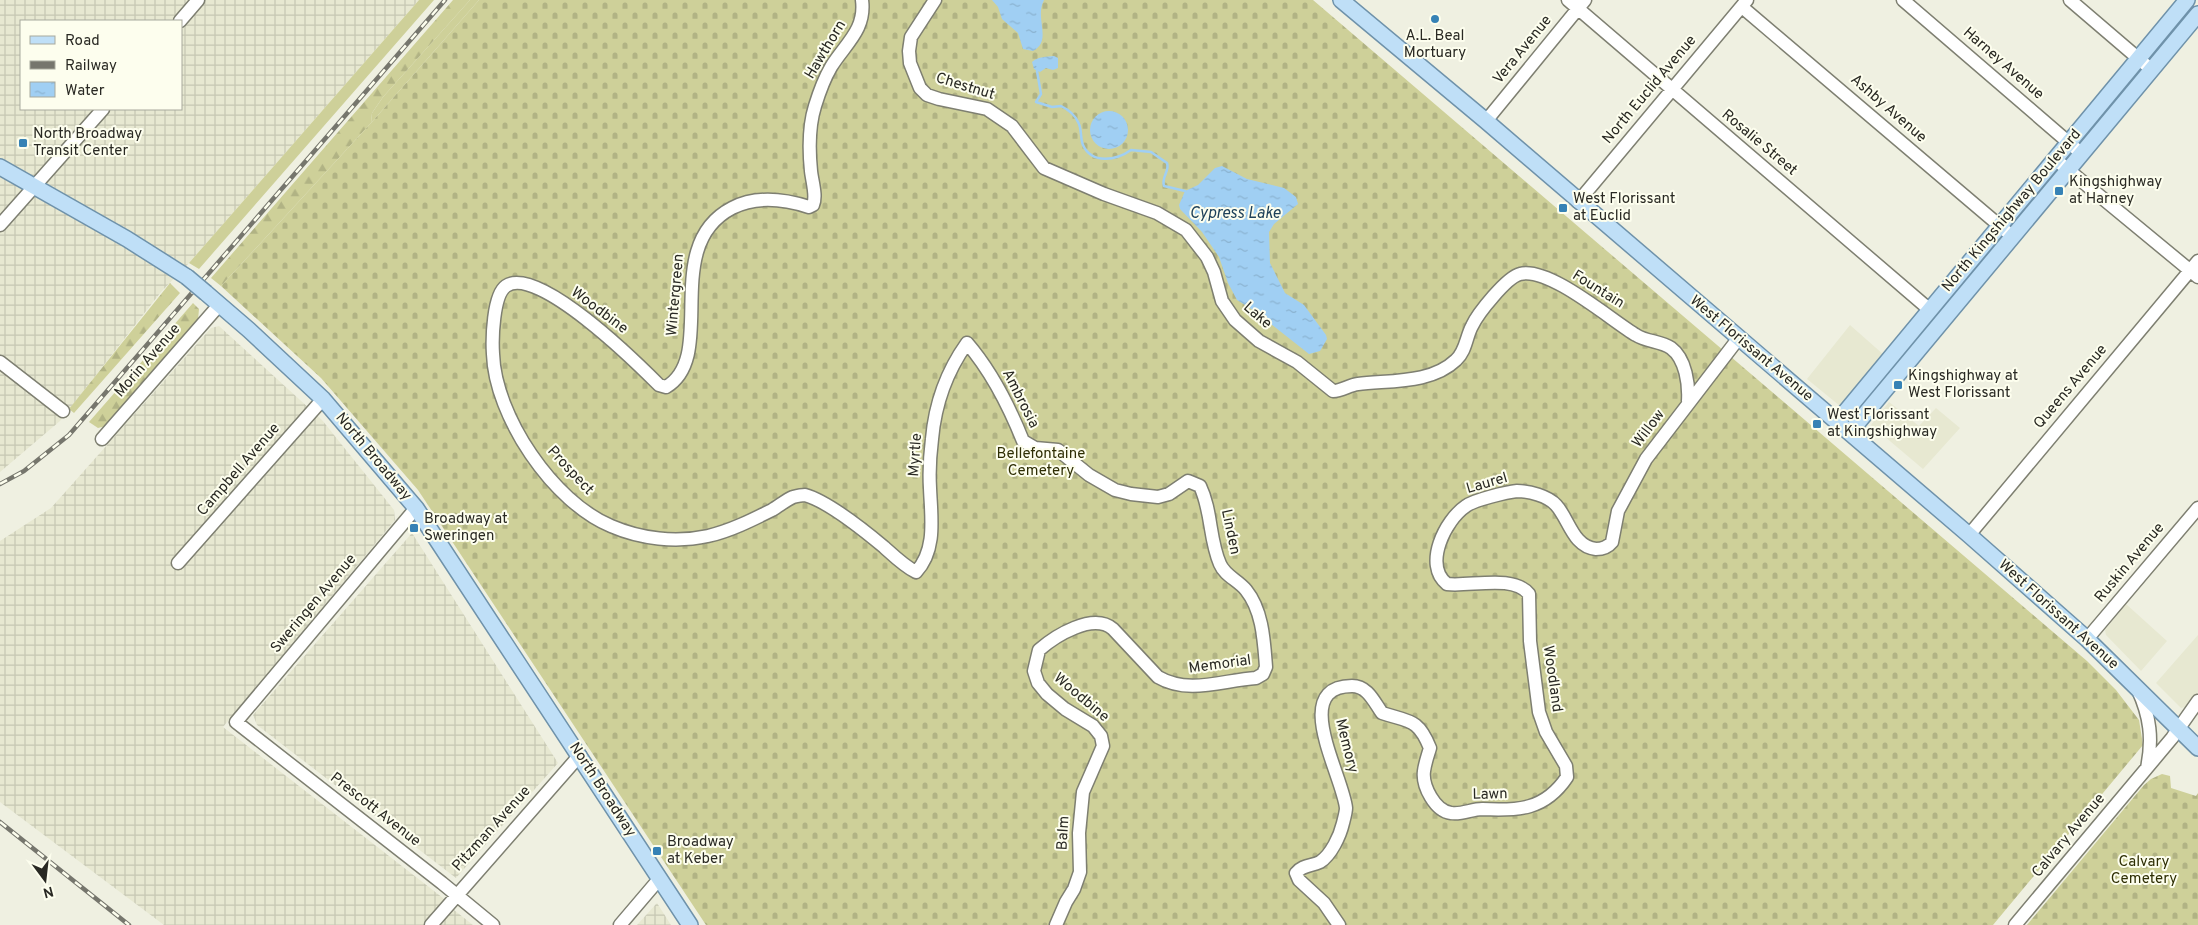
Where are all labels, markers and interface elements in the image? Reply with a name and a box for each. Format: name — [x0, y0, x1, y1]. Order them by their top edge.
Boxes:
street label: Vera Avenue — [1489, 12, 1557, 88]
marker: A.L. Beal Mortuary — [1429, 13, 1441, 25]
street label: Hawthorn — [801, 17, 851, 83]
legend — [20, 20, 182, 110]
street label: Harney Avenue — [1959, 24, 2047, 104]
place label: A.L. Beal Mortuary — [1404, 27, 1466, 63]
text: Road — [65, 32, 100, 51]
street label: North Euclid Avenue — [1599, 32, 1701, 148]
text: Railway — [65, 57, 117, 76]
street label: Chestnut — [933, 69, 997, 105]
street label: Ashby Avenue — [1846, 71, 1930, 147]
text: Water — [65, 82, 105, 101]
street label: Rosalie Street — [1717, 106, 1801, 180]
place label: North Broadway Transit Center — [33, 125, 142, 161]
street label: North Kingshighway Boulevard — [1938, 126, 2086, 296]
marker: North Broadway Transit Center — [17, 137, 29, 149]
place label: Kingshighway at Harney — [2069, 173, 2162, 209]
marker: Kingshighway at Harney — [2053, 185, 2065, 197]
place label: West Florissant at Euclid — [1573, 190, 1675, 226]
marker: West Florissant at Euclid — [1557, 202, 1569, 214]
water label: Cypress Lake — [1190, 204, 1281, 224]
street label: Wintergreen — [663, 253, 689, 337]
street label: Fountain — [1568, 267, 1628, 313]
street label: Woodbine — [567, 283, 631, 339]
street label: West Florissant Avenue — [1685, 292, 1817, 406]
street label: Lake — [1239, 298, 1275, 334]
street label: Morin Avenue — [111, 320, 185, 402]
street label: Queens Avenue — [2030, 341, 2112, 433]
street label: Ambrosia — [997, 366, 1043, 432]
place label: Kingshighway at West Florissant — [1908, 367, 2018, 403]
marker: Kingshighway at West Florissant — [1892, 379, 1904, 391]
street label: Willow — [1628, 406, 1670, 452]
place label: West Florissant at Kingshighway — [1827, 406, 1937, 442]
street label: North Broadway — [331, 409, 415, 505]
marker: West Florissant at Kingshighway — [1811, 418, 1823, 430]
street label: Campbell Avenue — [194, 420, 284, 520]
street label: Myrtle — [905, 433, 927, 477]
street label: Prospect — [543, 442, 597, 500]
park label: Bellefontaine Cemetery — [997, 445, 1085, 481]
street label: Laurel — [1464, 469, 1510, 499]
street label: Linden — [1216, 508, 1244, 556]
place label: Broadway at Sweringen — [424, 510, 508, 546]
street label: Ruskin Avenue — [2091, 519, 2169, 607]
marker: Broadway at Sweringen — [408, 522, 420, 534]
street label: Sweringen Avenue — [267, 551, 361, 657]
street label: West Florissant Avenue — [1994, 556, 2122, 674]
street label: Woodland — [1538, 644, 1566, 714]
street label: Memorial — [1188, 651, 1252, 679]
street label: Woodbine — [1049, 669, 1113, 727]
street label: Memory — [1330, 717, 1362, 775]
street label: North Broadway — [564, 739, 640, 841]
street label: Prescott Avenue — [326, 769, 424, 851]
street label: Pitzman Avenue — [449, 782, 535, 876]
street label: Lawn — [1472, 785, 1508, 805]
street label: Calvary Avenue — [2028, 790, 2110, 882]
street label: Balm — [1054, 815, 1074, 851]
place label: Broadway at Keber — [667, 833, 734, 869]
marker: Broadway at Keber — [651, 845, 663, 857]
park label: Calvary Cemetery — [2111, 853, 2177, 889]
north arrow — [20, 855, 70, 905]
text: N — [41, 882, 55, 901]

